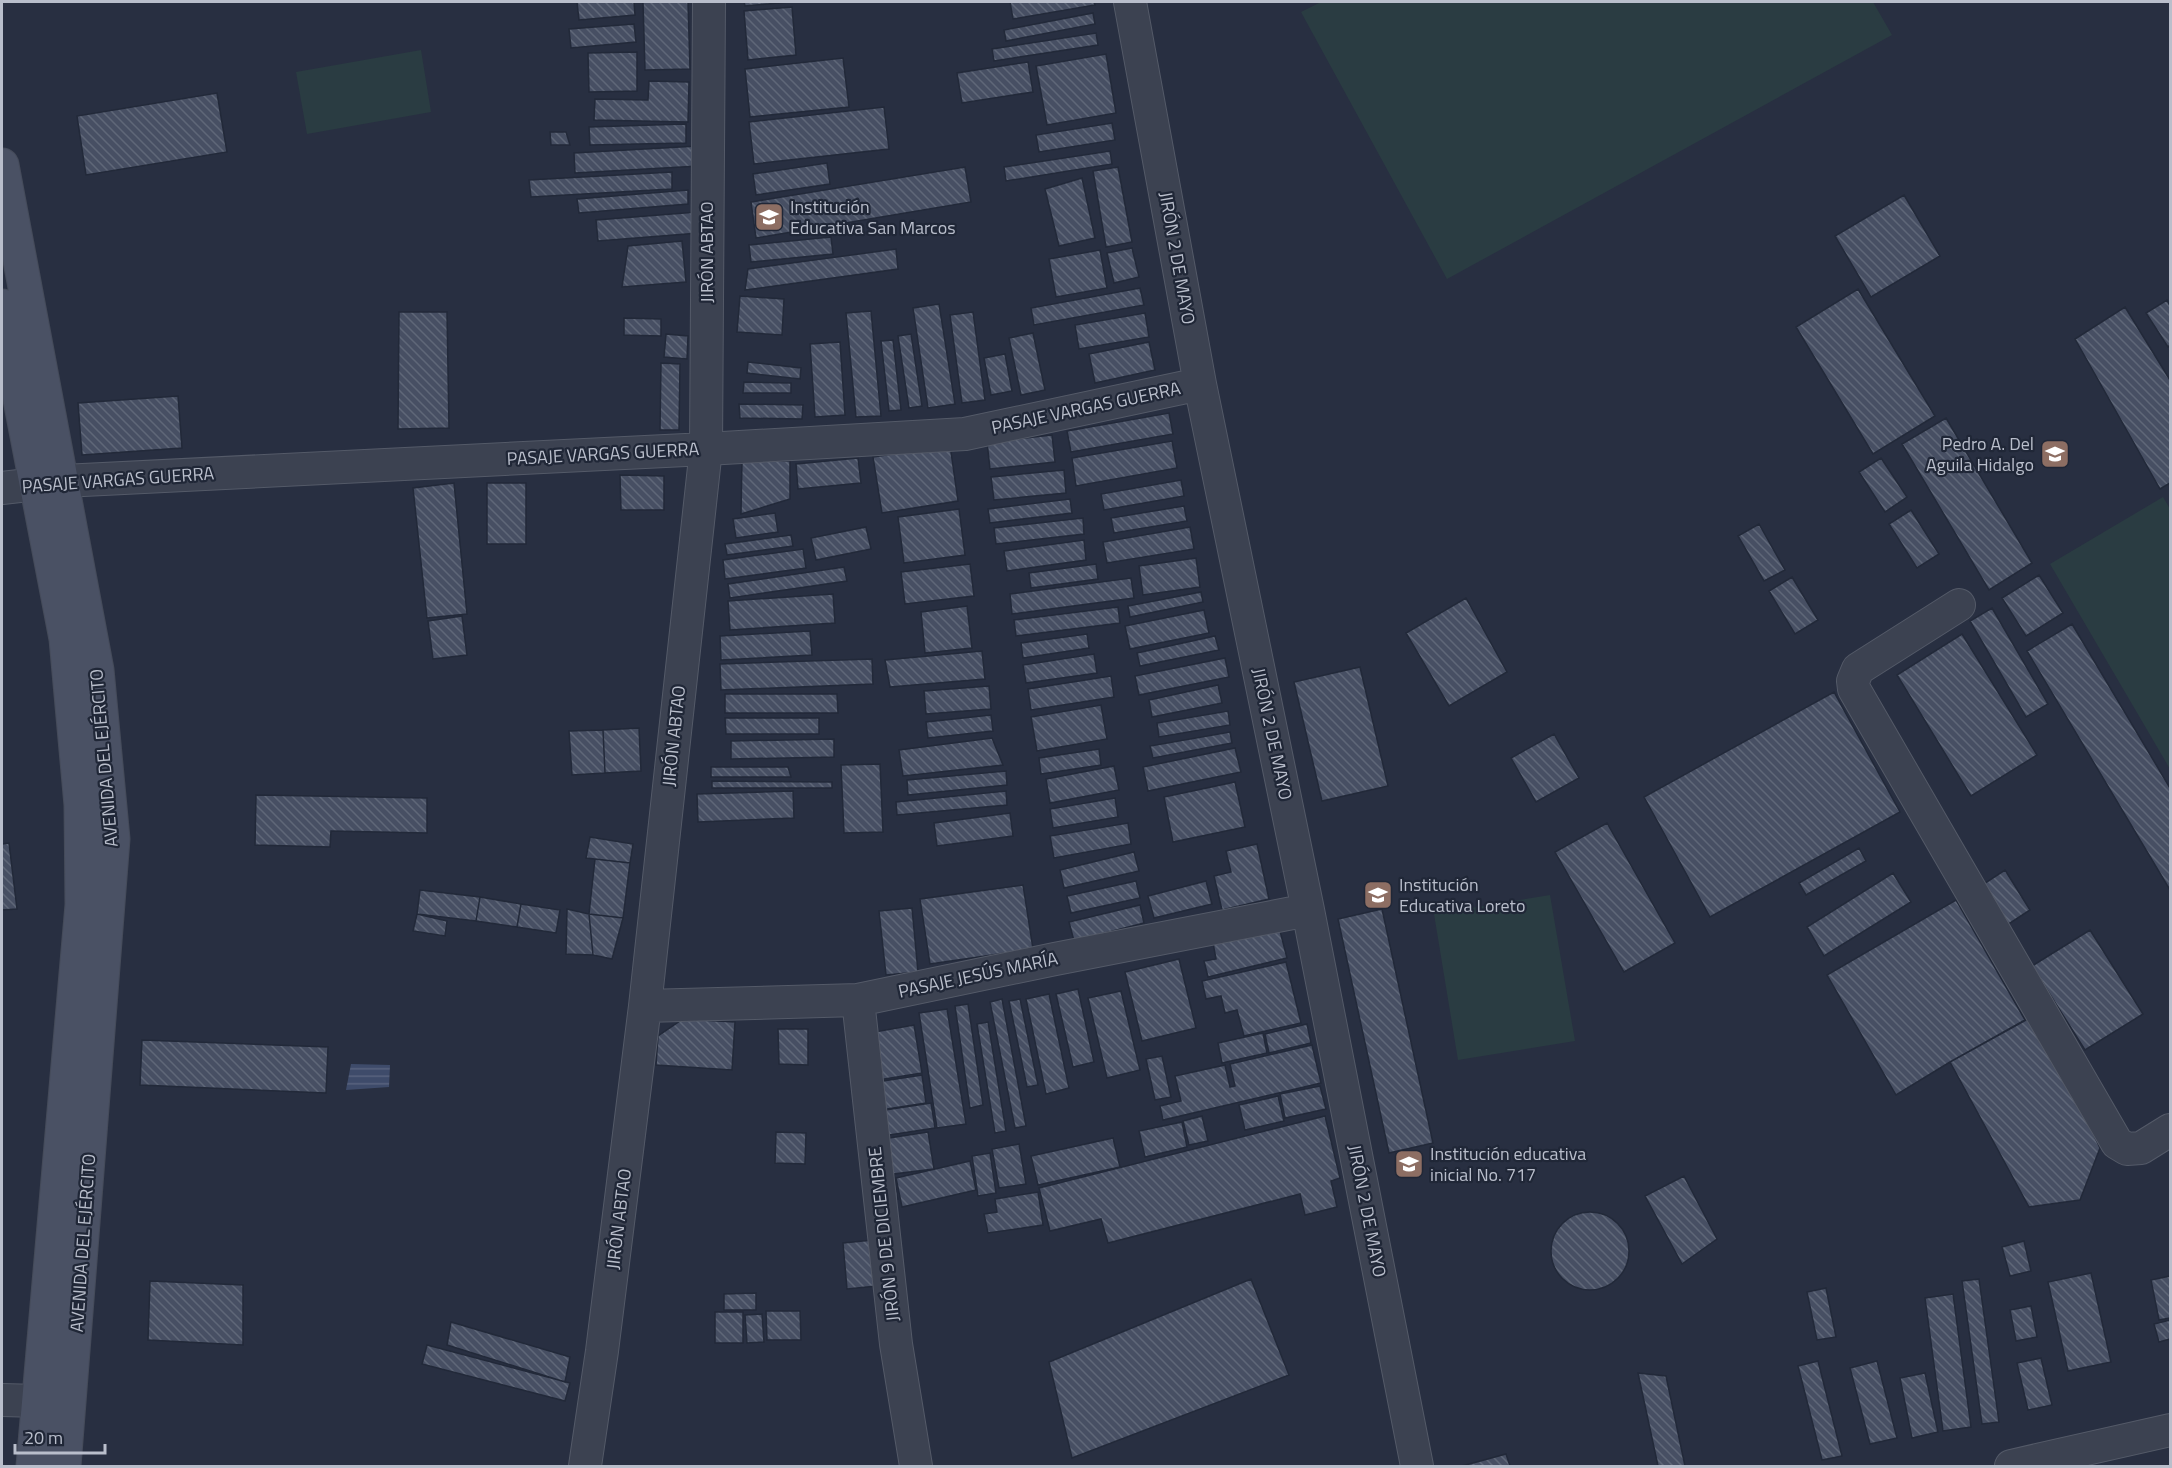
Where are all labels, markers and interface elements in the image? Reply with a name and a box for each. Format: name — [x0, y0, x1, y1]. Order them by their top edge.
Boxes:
street label: JIRÓN 2 DE MAYO — [1153, 189, 1202, 326]
place label: Institución Educativa San Marcos — [790, 193, 956, 241]
street label: JIRÓN ABTAO — [693, 201, 720, 303]
school or university icon: Institución Educativa San Marcos — [753, 201, 785, 233]
street label: PASAJE VARGAS GUERRA — [989, 374, 1183, 441]
place label: Pedro A. Del Aguila Hidalgo — [1926, 430, 2034, 478]
street label: PASAJE VARGAS GUERRA — [506, 435, 700, 472]
school or university icon: Pedro A. Del Aguila Hidalgo — [2039, 438, 2071, 470]
street label: PASAJE VARGAS GUERRA — [21, 459, 215, 500]
street label: JIRÓN 2 DE MAYO — [1245, 665, 1300, 802]
street label: AVENIDA DEL EJÉRCITO — [82, 668, 125, 848]
street label: JIRÓN ABTAO — [655, 684, 692, 788]
place label: Institución Educativa Loreto — [1399, 871, 1525, 919]
school or university icon: Institución Educativa Loreto — [1362, 879, 1394, 911]
street label: PASAJE JESÚS MARÍA — [896, 944, 1060, 1005]
place label: Institución educativa inicial No. 717 — [1430, 1140, 1586, 1188]
street label: JIRÓN 2 DE MAYO — [1341, 1142, 1394, 1279]
street label: JIRÓN 9 DE DICIEMBRE — [861, 1145, 906, 1323]
school or university icon: Institución educativa inicial No. 717 — [1393, 1148, 1425, 1180]
street label: AVENIDA DEL EJÉRCITO — [63, 1153, 102, 1333]
street label: JIRÓN ABTAO — [599, 1167, 638, 1271]
scale bar — [15, 1417, 105, 1455]
text: 20 m — [24, 1424, 63, 1451]

